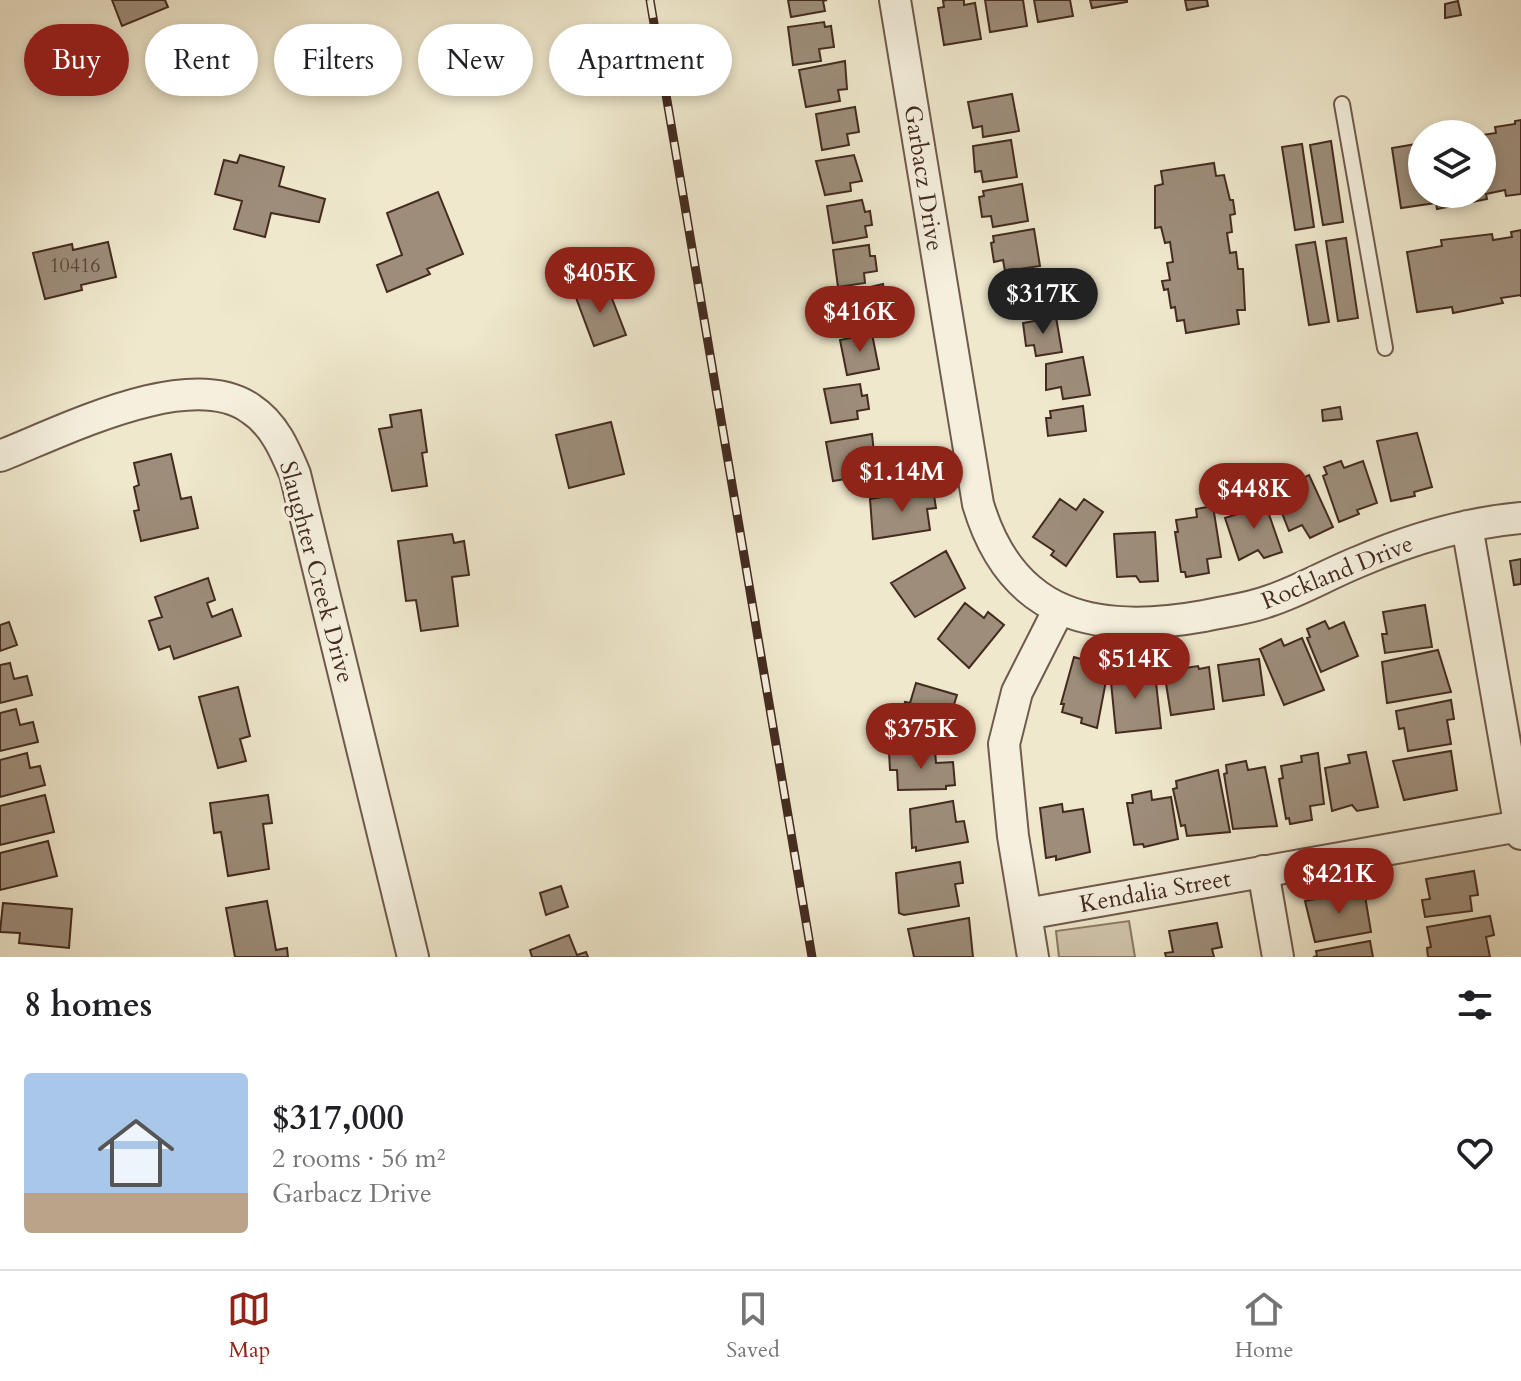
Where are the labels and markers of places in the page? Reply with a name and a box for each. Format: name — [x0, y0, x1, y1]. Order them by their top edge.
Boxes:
pin: $405K — [544, 247, 656, 315]
pin: $317K — [987, 268, 1099, 336]
pin: $416K — [804, 286, 916, 354]
pin: $1.14M — [837, 446, 967, 514]
pin: $448K — [1198, 463, 1310, 531]
pin: $514K — [1079, 633, 1191, 701]
pin: $375K — [865, 703, 977, 771]
pin: $421K — [1283, 848, 1395, 916]

